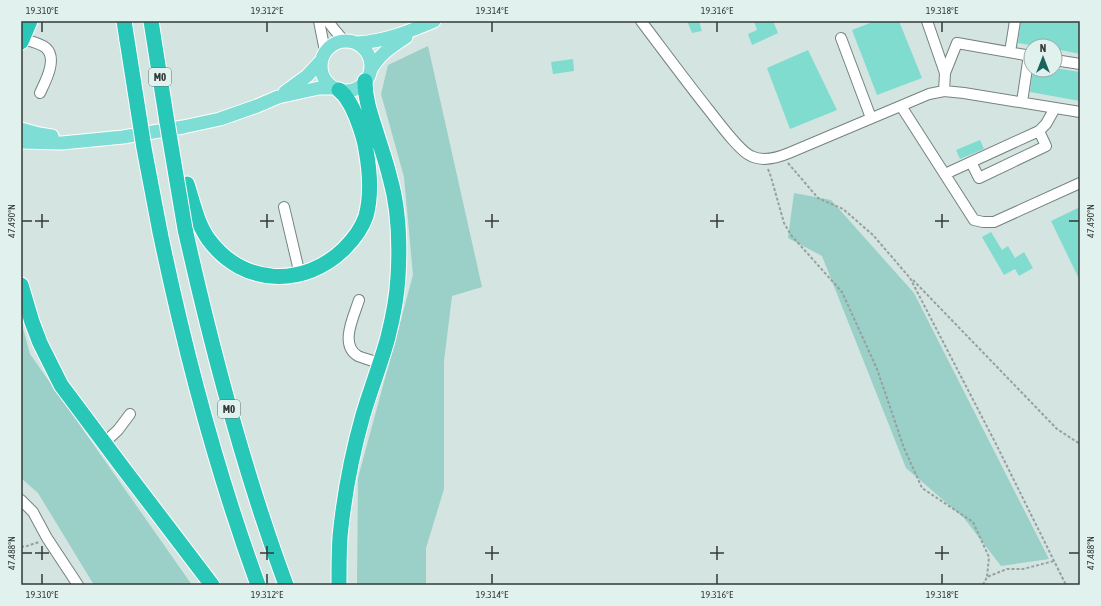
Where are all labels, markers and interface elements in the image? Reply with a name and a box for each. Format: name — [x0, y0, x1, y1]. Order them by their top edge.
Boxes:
text: 19.310°E — [26, 5, 59, 16]
text: 19.312°E — [251, 5, 284, 16]
text: 19.314°E — [476, 5, 509, 16]
text: 19.316°E — [701, 5, 734, 16]
text: 19.318°E — [926, 5, 959, 16]
north arrow — [1023, 38, 1063, 78]
text: N — [1040, 42, 1046, 54]
road number: M0 — [149, 68, 171, 86]
text: 47.490°N — [6, 204, 17, 238]
text: 47.490°N — [1085, 204, 1096, 238]
road number: M0 — [218, 400, 240, 418]
text: 47.488°N — [6, 536, 17, 570]
text: 47.488°N — [1085, 536, 1096, 570]
text: 19.310°E — [26, 589, 59, 600]
text: 19.312°E — [251, 589, 284, 600]
text: 19.314°E — [476, 589, 509, 600]
text: 19.316°E — [701, 589, 734, 600]
text: 19.318°E — [926, 589, 959, 600]

